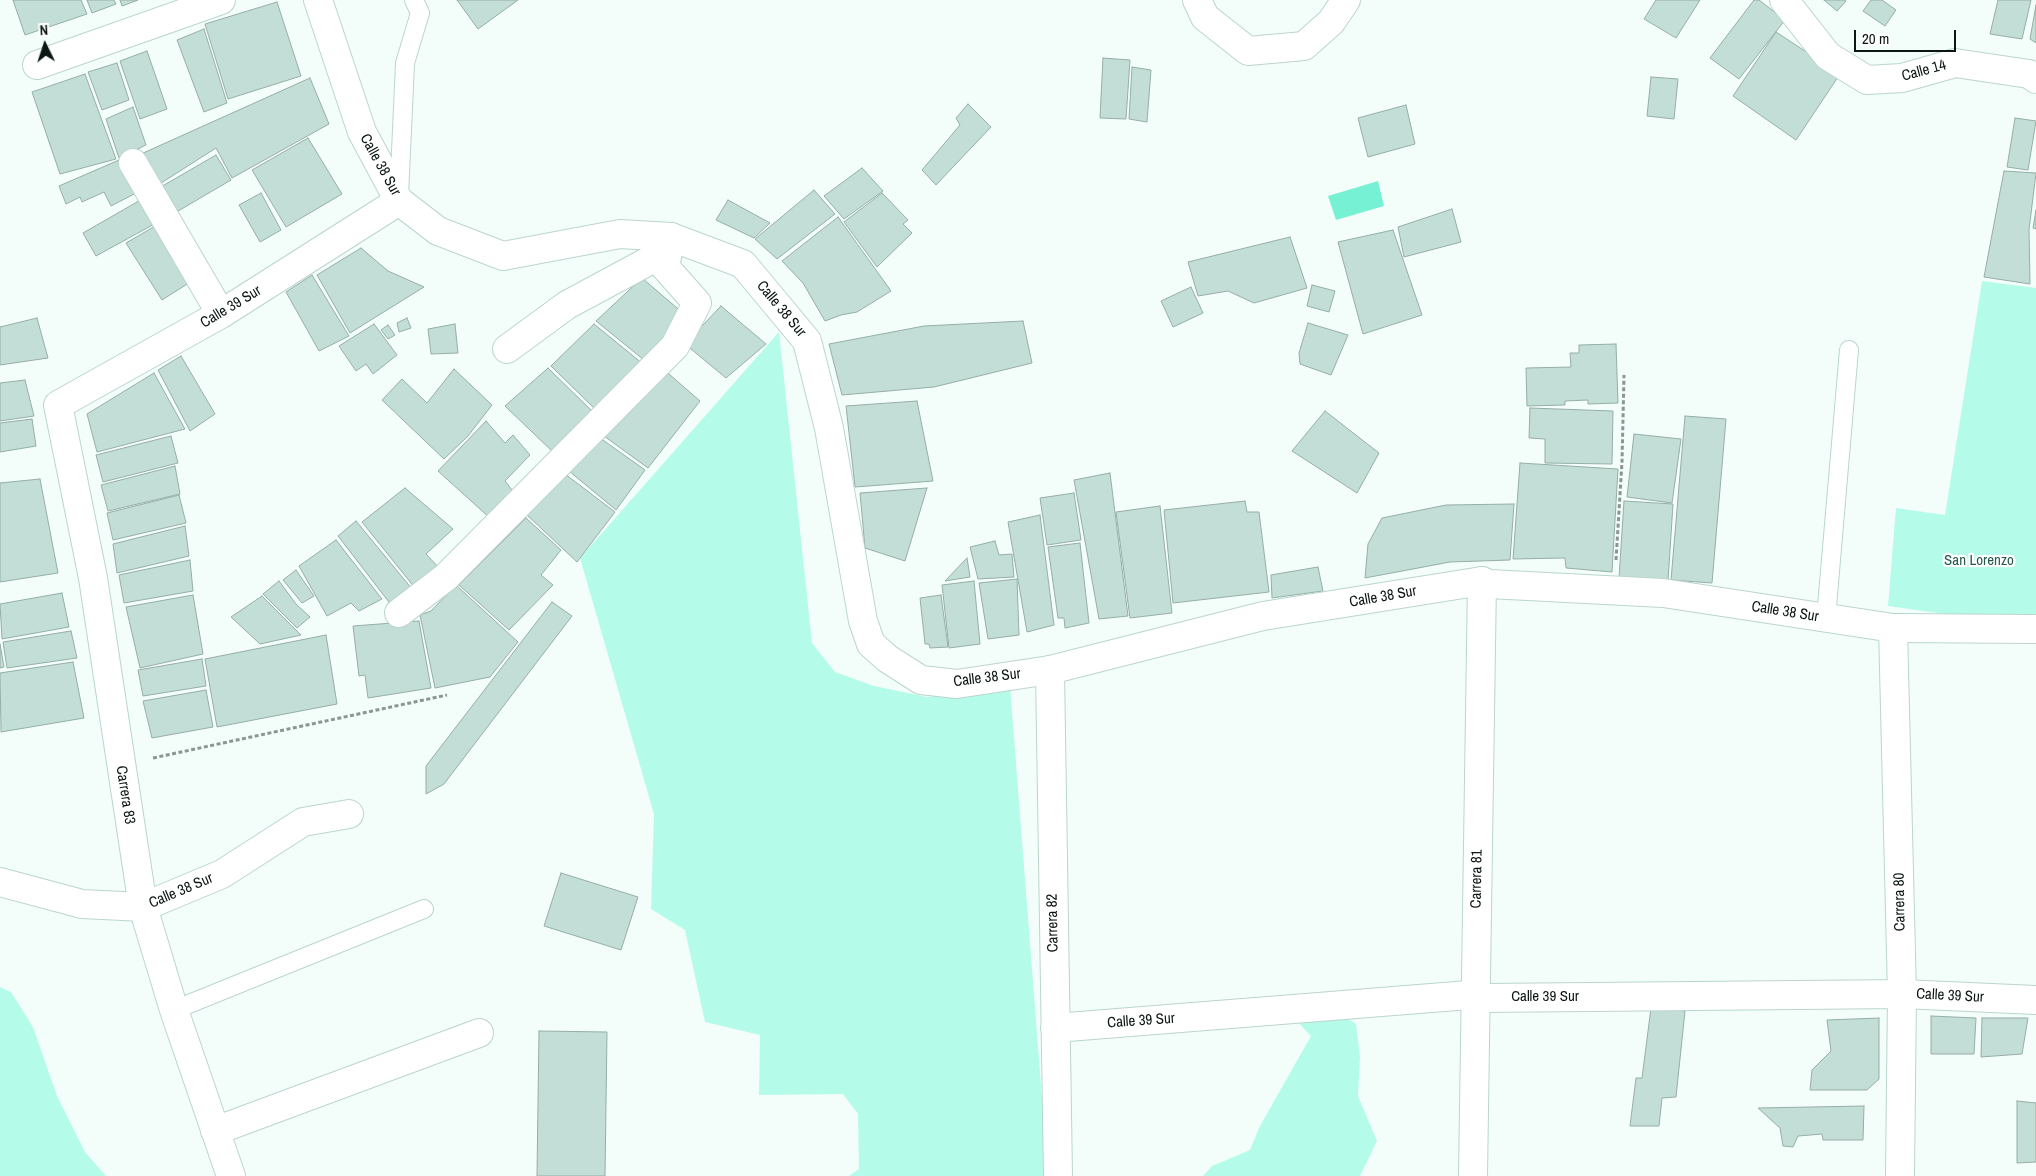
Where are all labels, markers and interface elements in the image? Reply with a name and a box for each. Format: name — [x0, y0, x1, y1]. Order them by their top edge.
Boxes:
north arrow — [20, 20, 70, 70]
scale bar — [1856, 20, 1958, 52]
text: N — [39, 21, 49, 39]
text: 20 m — [1862, 28, 1889, 49]
street label: Calle 14 — [1900, 56, 1948, 86]
street label: Calle 38 Sur — [356, 131, 404, 199]
street label: Calle 38 Sur — [752, 277, 810, 341]
street label: Calle 39 Sur — [197, 282, 265, 332]
park label: San Lorenzo — [1944, 552, 2014, 570]
street label: Calle 38 Sur — [1348, 582, 1418, 612]
street label: Calle 38 Sur — [1750, 598, 1820, 626]
street label: Calle 38 Sur — [952, 665, 1022, 691]
street label: Carrera 83 — [112, 765, 138, 825]
street label: Carrera 81 — [1467, 849, 1487, 909]
street label: Calle 38 Sur — [146, 869, 216, 913]
street label: Carrera 80 — [1890, 872, 1910, 932]
street label: Carrera 82 — [1043, 893, 1063, 953]
street label: Calle 39 Sur — [1916, 985, 1984, 1007]
street label: Calle 39 Sur — [1511, 988, 1579, 1006]
street label: Calle 39 Sur — [1107, 1010, 1175, 1032]

